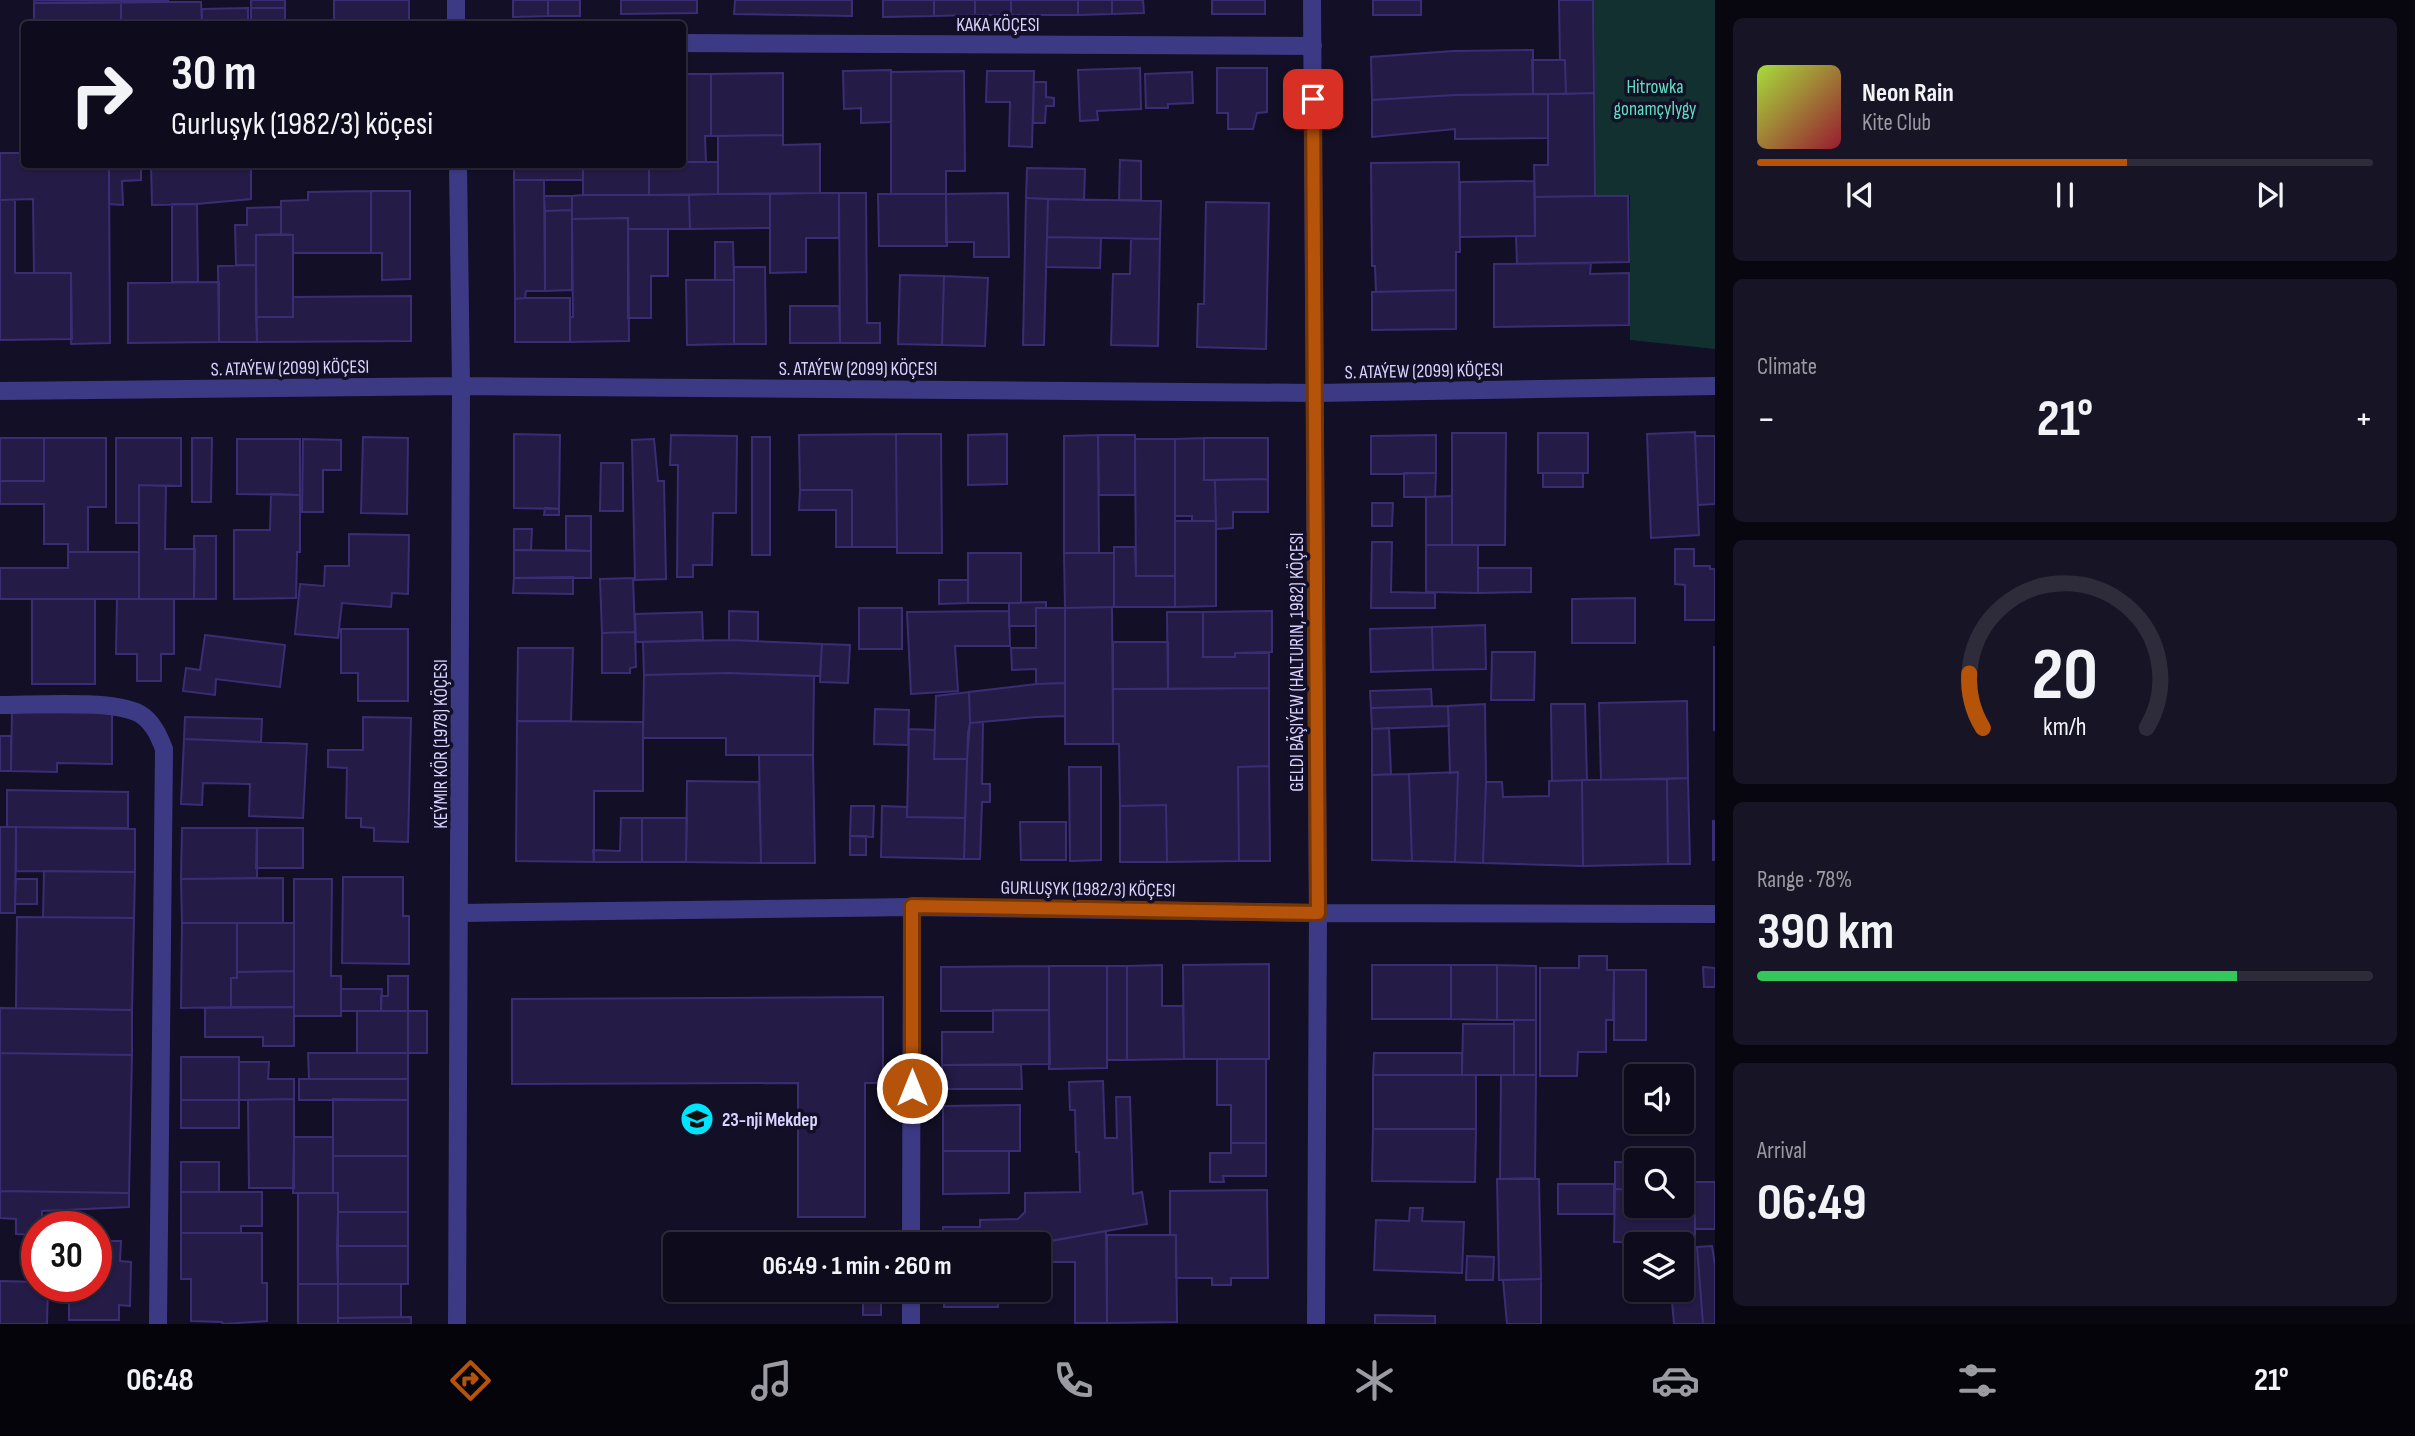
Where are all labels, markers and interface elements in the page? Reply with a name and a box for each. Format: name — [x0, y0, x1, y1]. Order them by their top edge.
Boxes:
street label: KAKA KÖÇESI — [956, 14, 1040, 37]
text: 30 m — [171, 45, 256, 104]
icon: right — [56, 49, 147, 140]
pin — [1283, 69, 1343, 129]
park label: Hitrowka gonamçylygy — [1614, 76, 1697, 121]
text: Neon Rain — [1862, 78, 1954, 109]
icon: arrive — [1294, 80, 1332, 118]
text: Gurluşyk (1982/3) köçesi — [171, 105, 433, 144]
text: Kite Club — [1862, 109, 1931, 137]
icon: previous — [1841, 176, 1879, 214]
icon: pause — [2046, 176, 2084, 214]
icon: next — [2251, 176, 2289, 214]
text: Climate — [1757, 353, 1817, 381]
street label: S. ATAÝEW (2099) KÖÇESI — [211, 356, 370, 381]
street label: S. ATAÝEW (2099) KÖÇESI — [779, 358, 937, 381]
street label: S. ATAÝEW (2099) KÖÇESI — [1345, 359, 1504, 384]
text: 21° — [2037, 388, 2093, 451]
text: − — [1757, 397, 1776, 442]
text: + — [2354, 397, 2373, 442]
street label: GELDI BÄŞIÝEW (HALTURIN, 1982) KÖÇESI — [1286, 532, 1309, 792]
text: 20 — [2032, 632, 2098, 720]
street label: KEÝMIR KÖR (1978) KÖÇESI — [430, 659, 453, 829]
text: km/h — [2043, 712, 2087, 743]
text: Range · 78% — [1757, 866, 1852, 894]
street label: GURLUŞYK (1982/3) KÖÇESI — [1000, 876, 1176, 903]
text: 390 km — [1757, 901, 1894, 964]
position arrow — [875, 1051, 949, 1125]
map controls — [1624, 1064, 1694, 1302]
button: sound — [1624, 1064, 1694, 1134]
school or university icon: 23-nji Mekdep — [678, 1100, 716, 1138]
place label: 23-nji Mekdep — [722, 1109, 818, 1132]
text: Arrival — [1757, 1137, 1806, 1165]
button: search — [1624, 1148, 1694, 1218]
text: 06:49 — [1757, 1172, 1867, 1235]
speed limit sign: 30 — [21, 1211, 112, 1302]
button: layers — [1624, 1232, 1694, 1302]
text: 06:49 · 1 min · 260 m — [762, 1251, 952, 1282]
icon: directions — [446, 1356, 495, 1405]
icon: music — [747, 1356, 796, 1405]
icon: phone — [1049, 1356, 1098, 1405]
icon: climate — [1350, 1356, 1399, 1405]
icon: car — [1651, 1356, 1700, 1405]
icon: filters — [1953, 1356, 2002, 1405]
text: 06:48 — [126, 1361, 194, 1400]
text: 21° — [2254, 1361, 2289, 1400]

